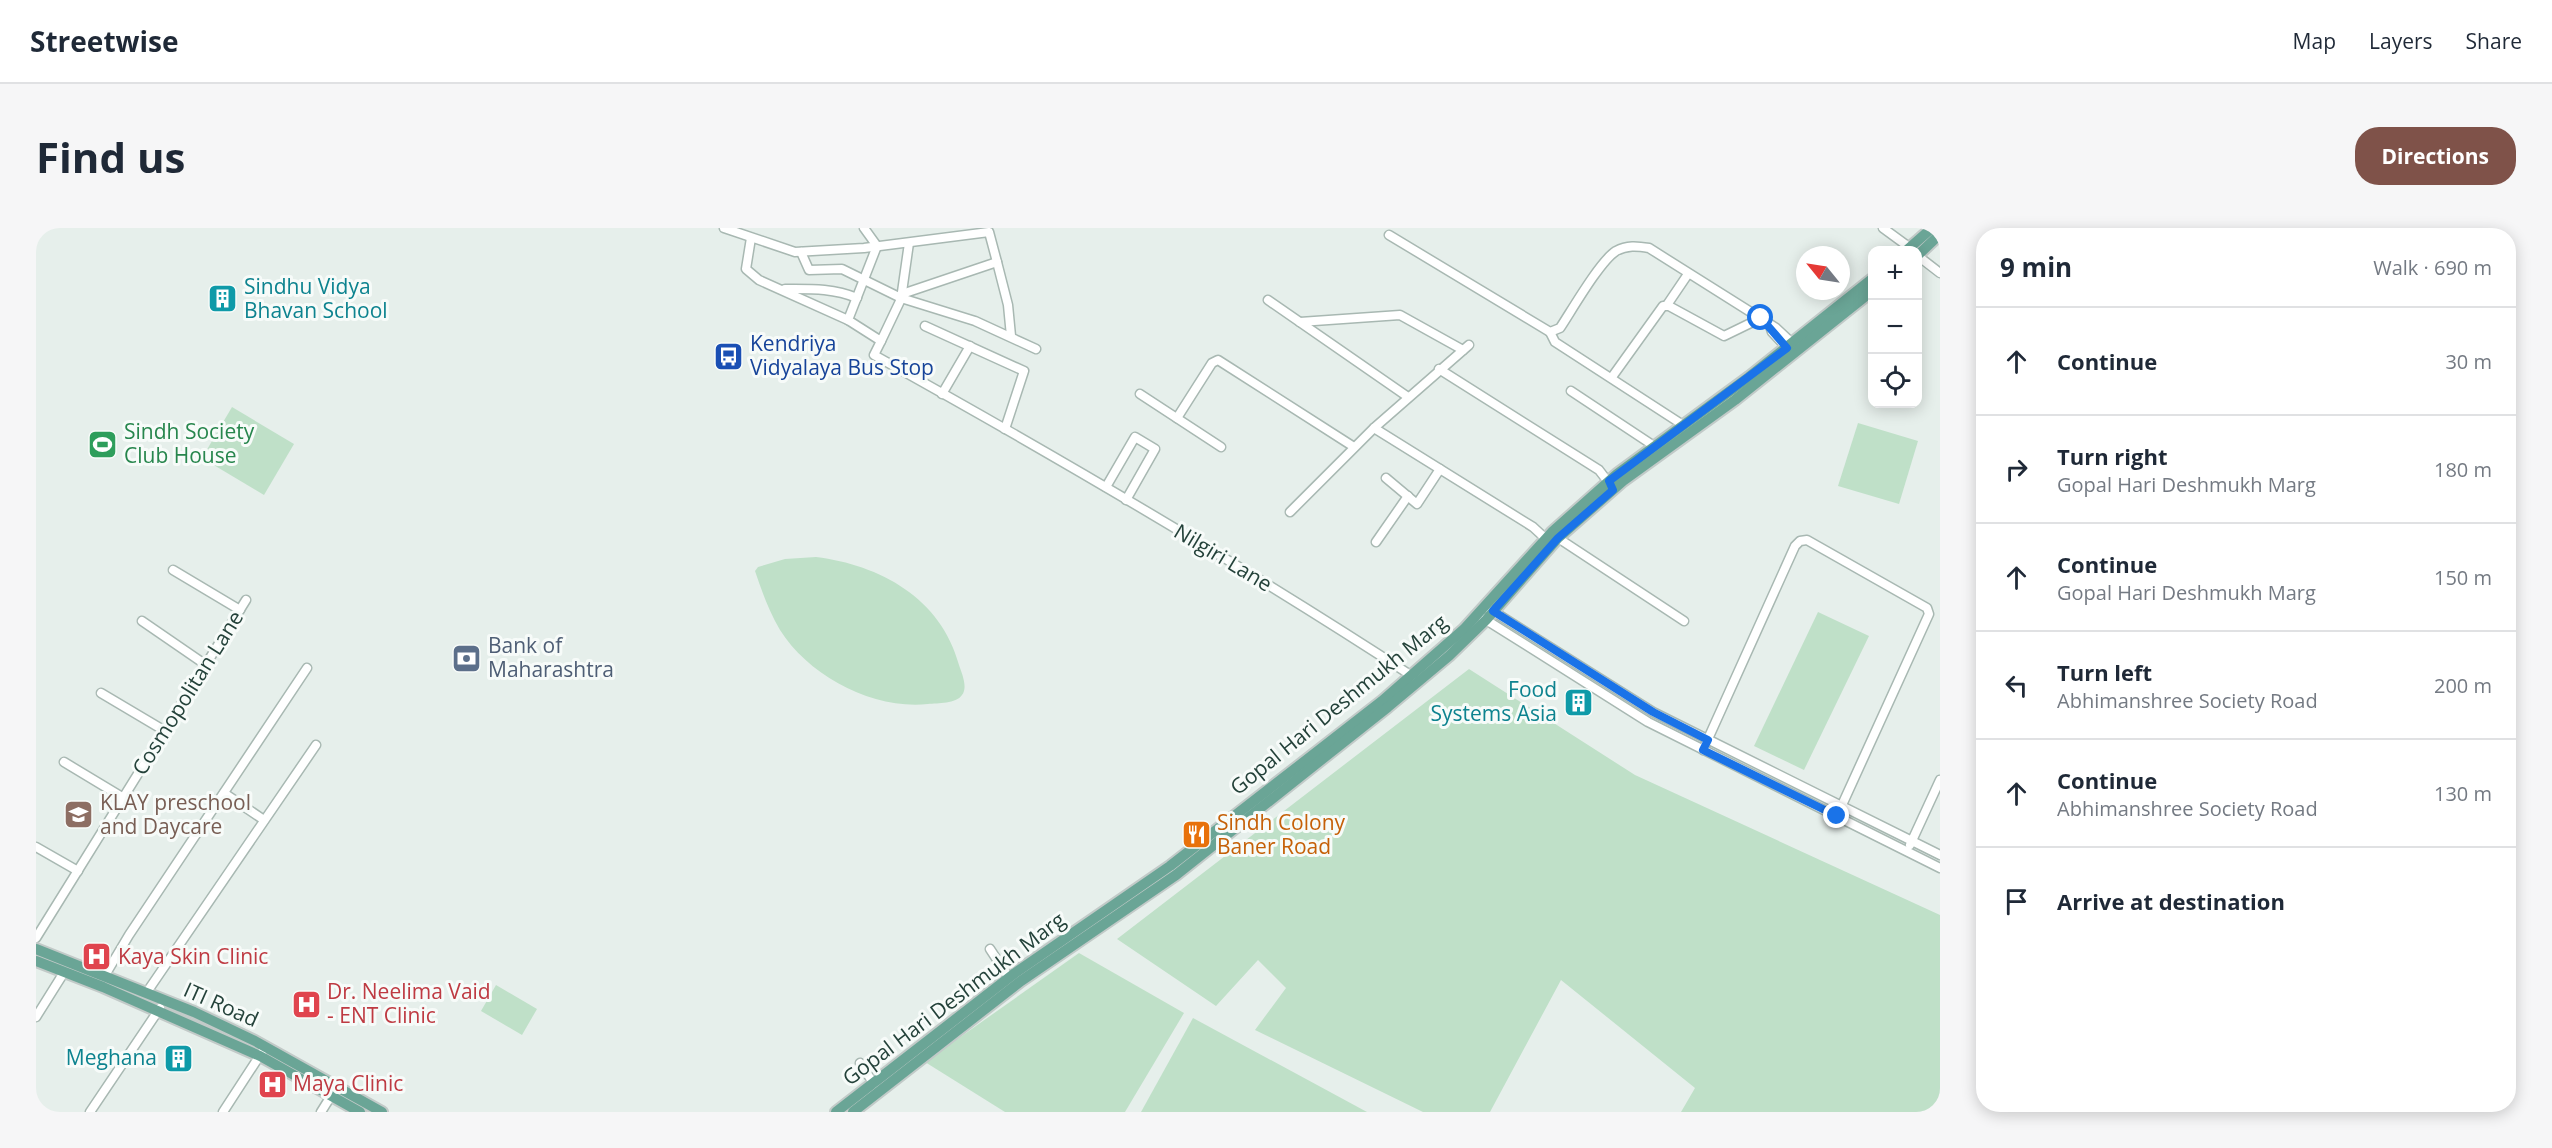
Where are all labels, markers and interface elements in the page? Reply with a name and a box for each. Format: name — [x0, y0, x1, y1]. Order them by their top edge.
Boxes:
text: Streetwise — [30, 22, 179, 60]
text: Map — [2293, 27, 2336, 55]
text: Layers — [2369, 27, 2433, 55]
text: Share — [2466, 27, 2522, 55]
button: Directions — [2355, 127, 2516, 185]
text: Find us — [36, 128, 185, 185]
north arrow — [1796, 246, 1850, 300]
map controls — [1868, 246, 1922, 408]
button: + — [1868, 246, 1922, 300]
text: 9 min — [2000, 249, 2072, 285]
text: Walk · 690 m — [2373, 254, 2492, 281]
place label: Sindhu Vidya Bhavan School — [244, 272, 388, 324]
building icon: Sindhu Vidya Bhavan School — [207, 283, 239, 315]
button: − — [1868, 300, 1922, 354]
route start — [1747, 304, 1773, 330]
place label: Kendriya Vidyalaya Bus Stop — [750, 329, 934, 381]
bus stop icon: Kendriya Vidyalaya Bus Stop — [713, 340, 745, 372]
icon: ahead — [2000, 345, 2033, 378]
text: Continue — [2057, 346, 2157, 376]
text: 30 m — [2445, 348, 2492, 375]
button: locate — [1868, 354, 1922, 408]
place label: Sindh Society Club House — [124, 417, 255, 469]
sports icon: Sindh Society Club House — [87, 428, 119, 460]
text: Turn right — [2057, 441, 2168, 471]
icon: right — [2000, 453, 2033, 486]
text: 180 m — [2434, 456, 2492, 483]
text: Gopal Hari Deshmukh Marg — [2057, 471, 2316, 498]
street label: Nilgiri Lane — [1169, 517, 1278, 597]
text: Continue — [2057, 549, 2157, 579]
icon: ahead — [2000, 561, 2033, 594]
text: 150 m — [2434, 564, 2492, 591]
text: Gopal Hari Deshmukh Marg — [2057, 579, 2316, 606]
street label: Cosmopolitan Lane — [125, 605, 249, 780]
street label: Gopal Hari Deshmukh Marg — [1224, 608, 1453, 801]
place label: Bank of Maharashtra — [488, 631, 614, 683]
bank icon: Bank of Maharashtra — [451, 642, 483, 674]
text: Turn left — [2057, 657, 2152, 687]
icon: left — [2000, 669, 2033, 702]
text: 200 m — [2434, 672, 2492, 699]
place label: Food Systems Asia — [1431, 675, 1557, 727]
building icon: Food Systems Asia — [1562, 686, 1594, 718]
text: Abhimanshree Society Road — [2057, 687, 2318, 714]
text: Continue — [2057, 765, 2157, 795]
icon: ahead — [2000, 777, 2033, 810]
text: 130 m — [2434, 780, 2492, 807]
place label: KLAY preschool and Daycare — [100, 788, 251, 840]
text: Abhimanshree Society Road — [2057, 795, 2318, 822]
school or university icon: KLAY preschool and Daycare — [63, 799, 95, 831]
route end — [1823, 802, 1849, 828]
place label: Sindh Colony Baner Road — [1217, 808, 1346, 860]
restaurant icon: Sindh Colony Baner Road — [1180, 819, 1212, 851]
icon: arrive — [2000, 885, 2033, 918]
text: Arrive at destination — [2057, 886, 2285, 916]
street label: Gopal Hari Deshmukh Marg — [836, 905, 1070, 1091]
hospital icon: Kaya Skin Clinic — [81, 941, 113, 973]
place label: Kaya Skin Clinic — [118, 942, 268, 970]
street label: ITI Road — [180, 975, 263, 1033]
place label: Dr. Neelima Vaid - ENT Clinic — [327, 977, 491, 1029]
hospital icon: Dr. Neelima Vaid - ENT Clinic — [290, 988, 322, 1020]
building icon: Meghana — [162, 1042, 194, 1074]
place label: Meghana — [66, 1043, 157, 1071]
hospital icon: Maya Clinic — [256, 1068, 288, 1100]
place label: Maya Clinic — [293, 1069, 403, 1097]

